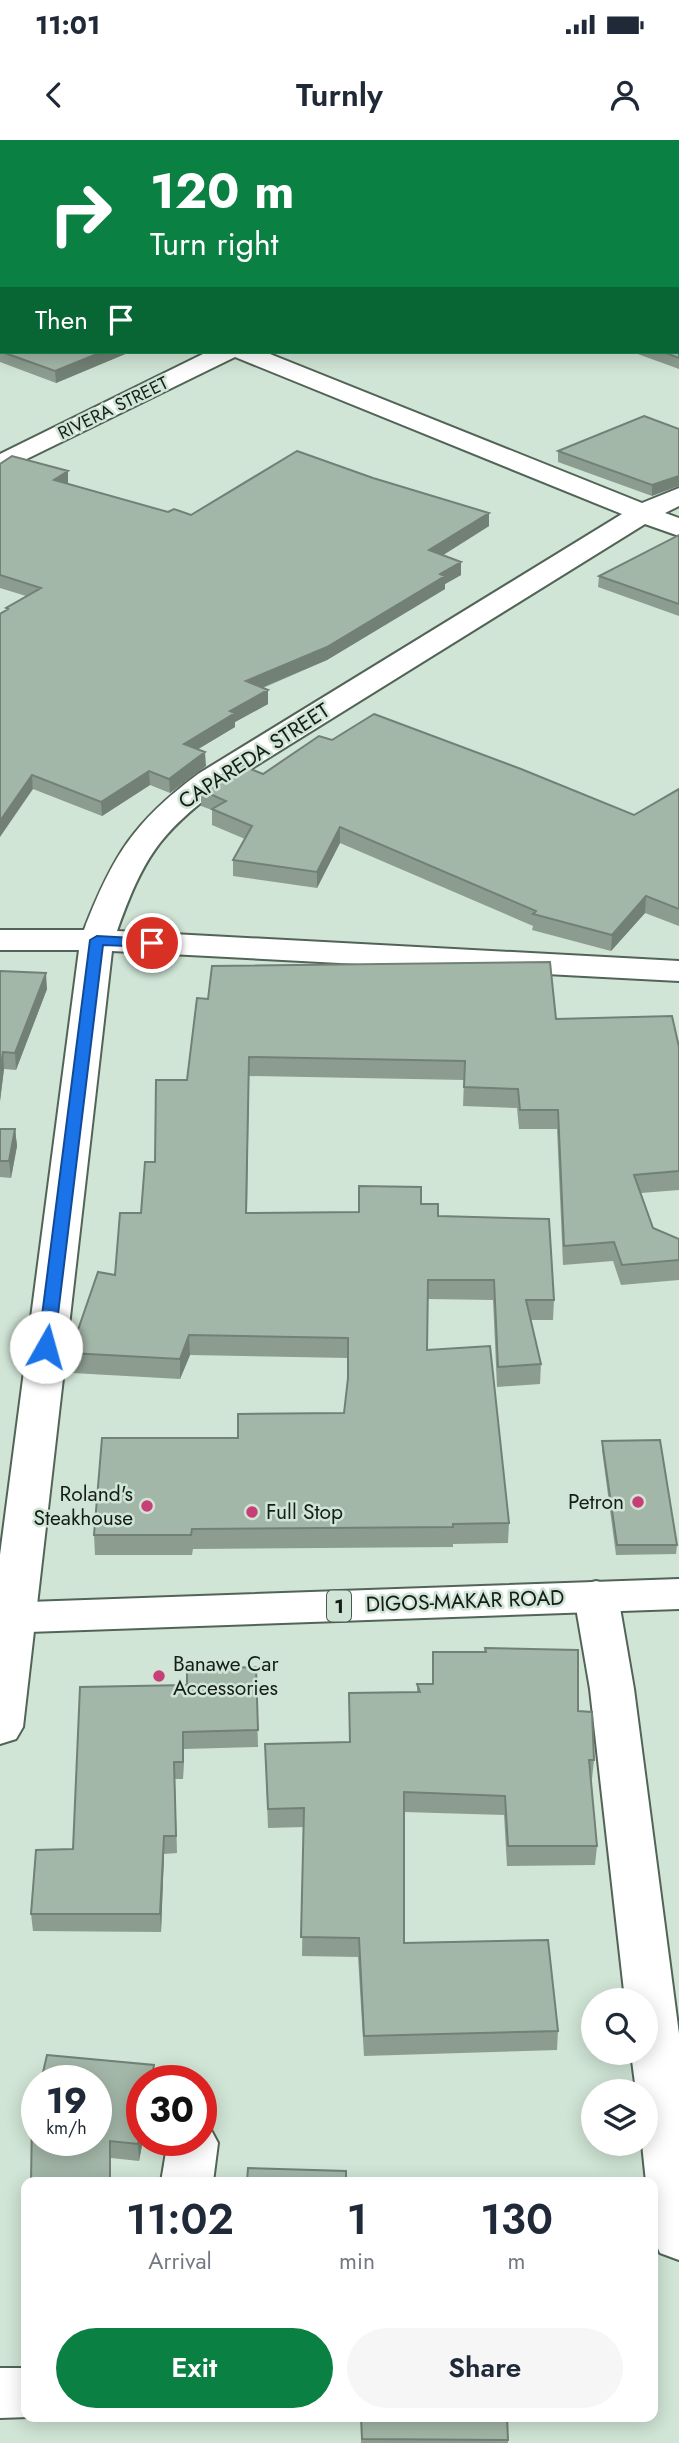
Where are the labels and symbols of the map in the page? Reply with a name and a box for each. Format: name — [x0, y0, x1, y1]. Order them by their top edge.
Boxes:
street label: RIVERA STREET — [53, 370, 173, 446]
street label: CAPAREDA STREET — [173, 696, 336, 816]
pin — [122, 913, 182, 973]
position arrow — [9, 1310, 83, 1384]
place label: Roland's Steakhouse — [34, 1479, 133, 1533]
place label: Petron — [568, 1487, 624, 1517]
marker: Petron — [630, 1494, 646, 1510]
place label: Full Stop — [266, 1497, 343, 1527]
marker: Roland's Steakhouse — [139, 1498, 155, 1514]
marker: Full Stop — [244, 1504, 260, 1520]
street label: DIGOS-MAKAR ROAD — [365, 1583, 565, 1619]
road number: 1 — [327, 1590, 351, 1622]
place label: Banawe Car Accessories — [173, 1649, 279, 1703]
marker: Banawe Car Accessories — [151, 1668, 167, 1684]
speed limit sign: 30 — [126, 2065, 217, 2156]

